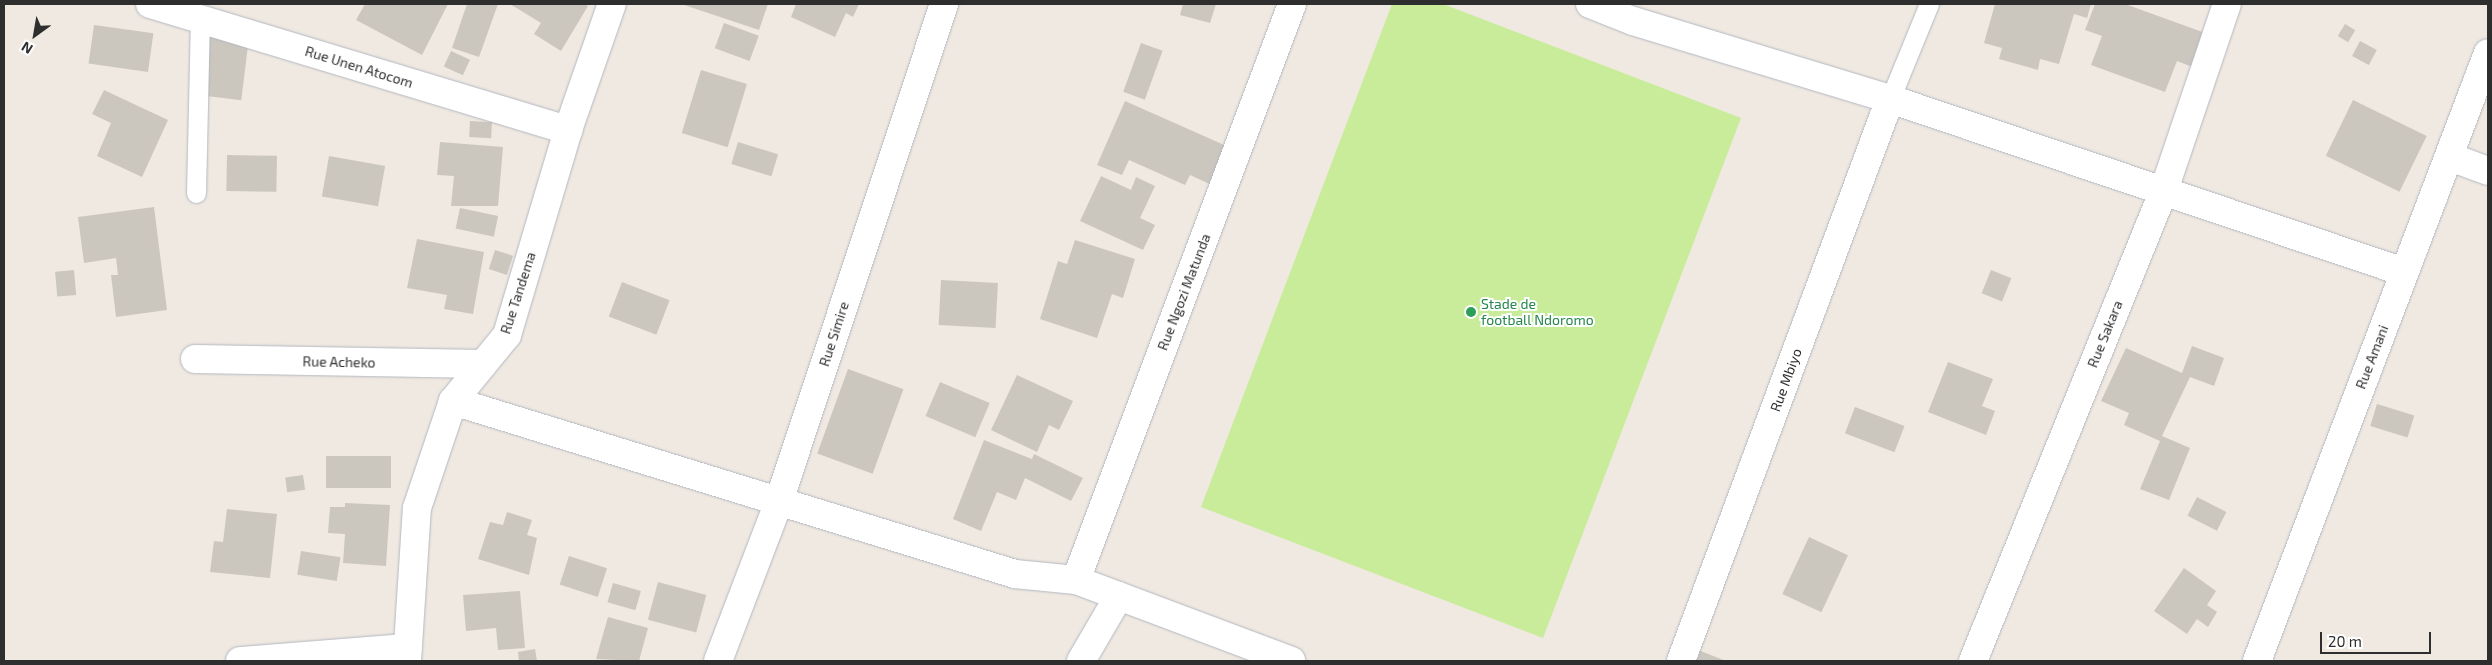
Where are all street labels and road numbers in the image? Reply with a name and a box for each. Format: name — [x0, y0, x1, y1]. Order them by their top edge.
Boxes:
street label: Rue Unen Atocom — [303, 43, 415, 91]
street label: Rue Ngozi Matunda — [1154, 231, 1214, 353]
street label: Rue Tandema — [497, 250, 539, 336]
street label: Rue Sakara — [2084, 298, 2126, 370]
street label: Rue Simire — [816, 299, 852, 369]
street label: Rue Amani — [2352, 322, 2392, 392]
street label: Rue Mbiyo — [1767, 346, 1805, 414]
street label: Rue Acheko — [302, 353, 376, 371]

